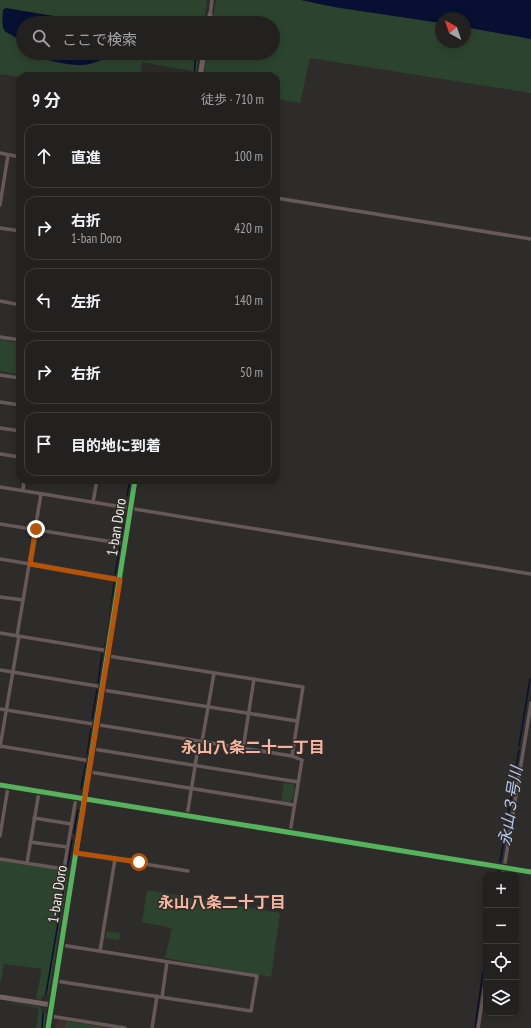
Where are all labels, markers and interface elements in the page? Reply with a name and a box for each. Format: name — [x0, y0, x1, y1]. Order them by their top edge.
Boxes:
north arrow — [435, 12, 471, 48]
search box — [16, 16, 280, 60]
icon: search — [30, 27, 52, 49]
text: ここで検索 — [62, 30, 137, 49]
text: 9 分 — [32, 89, 61, 111]
text: 徒歩 · 710 m — [201, 91, 264, 108]
icon: ahead — [33, 145, 55, 167]
text: 直進 — [71, 148, 101, 167]
text: 100 m — [234, 148, 263, 165]
text: 右折 — [71, 211, 101, 230]
icon: right — [33, 217, 55, 239]
text: 420 m — [234, 220, 263, 237]
text: 1-ban Doro — [71, 230, 122, 247]
icon: left — [33, 289, 55, 311]
text: 左折 — [71, 292, 101, 311]
text: 140 m — [234, 292, 263, 309]
icon: right — [33, 361, 55, 383]
text: 右折 — [71, 364, 101, 383]
text: 50 m — [240, 364, 263, 381]
icon: arrive — [33, 433, 55, 455]
text: 目的地に到着 — [71, 436, 161, 455]
street label: 1-ban Doro — [102, 497, 130, 557]
route end — [27, 520, 45, 538]
district label: 永山八条二十一丁目 — [181, 737, 325, 757]
water label: 永山３号川 — [494, 763, 526, 847]
route start — [130, 853, 148, 871]
street label: 1-ban Doro — [43, 864, 71, 924]
map controls — [483, 872, 519, 1016]
button: + — [483, 872, 519, 908]
district label: 永山八条二十丁目 — [158, 892, 286, 912]
button: − — [483, 908, 519, 944]
button: locate — [483, 944, 519, 980]
button: layers — [483, 980, 519, 1016]

